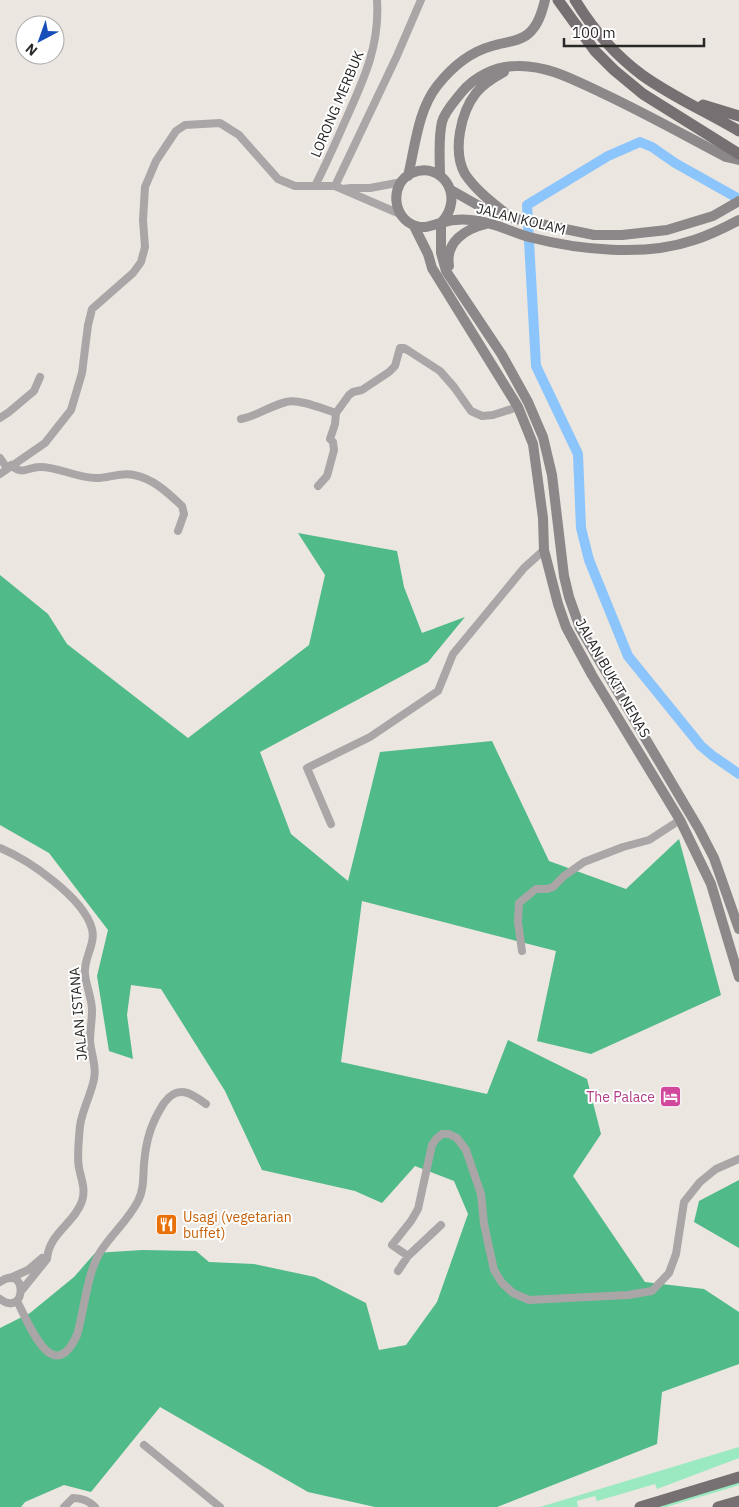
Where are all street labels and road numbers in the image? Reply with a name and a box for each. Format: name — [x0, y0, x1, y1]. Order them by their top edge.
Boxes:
street label: LORONG MERBUK — [306, 48, 368, 160]
street label: JALAN KOLAM — [474, 199, 568, 239]
street label: JALAN BUKIT NENAS — [571, 615, 655, 741]
street label: JALAN ISTANA — [65, 966, 91, 1062]

